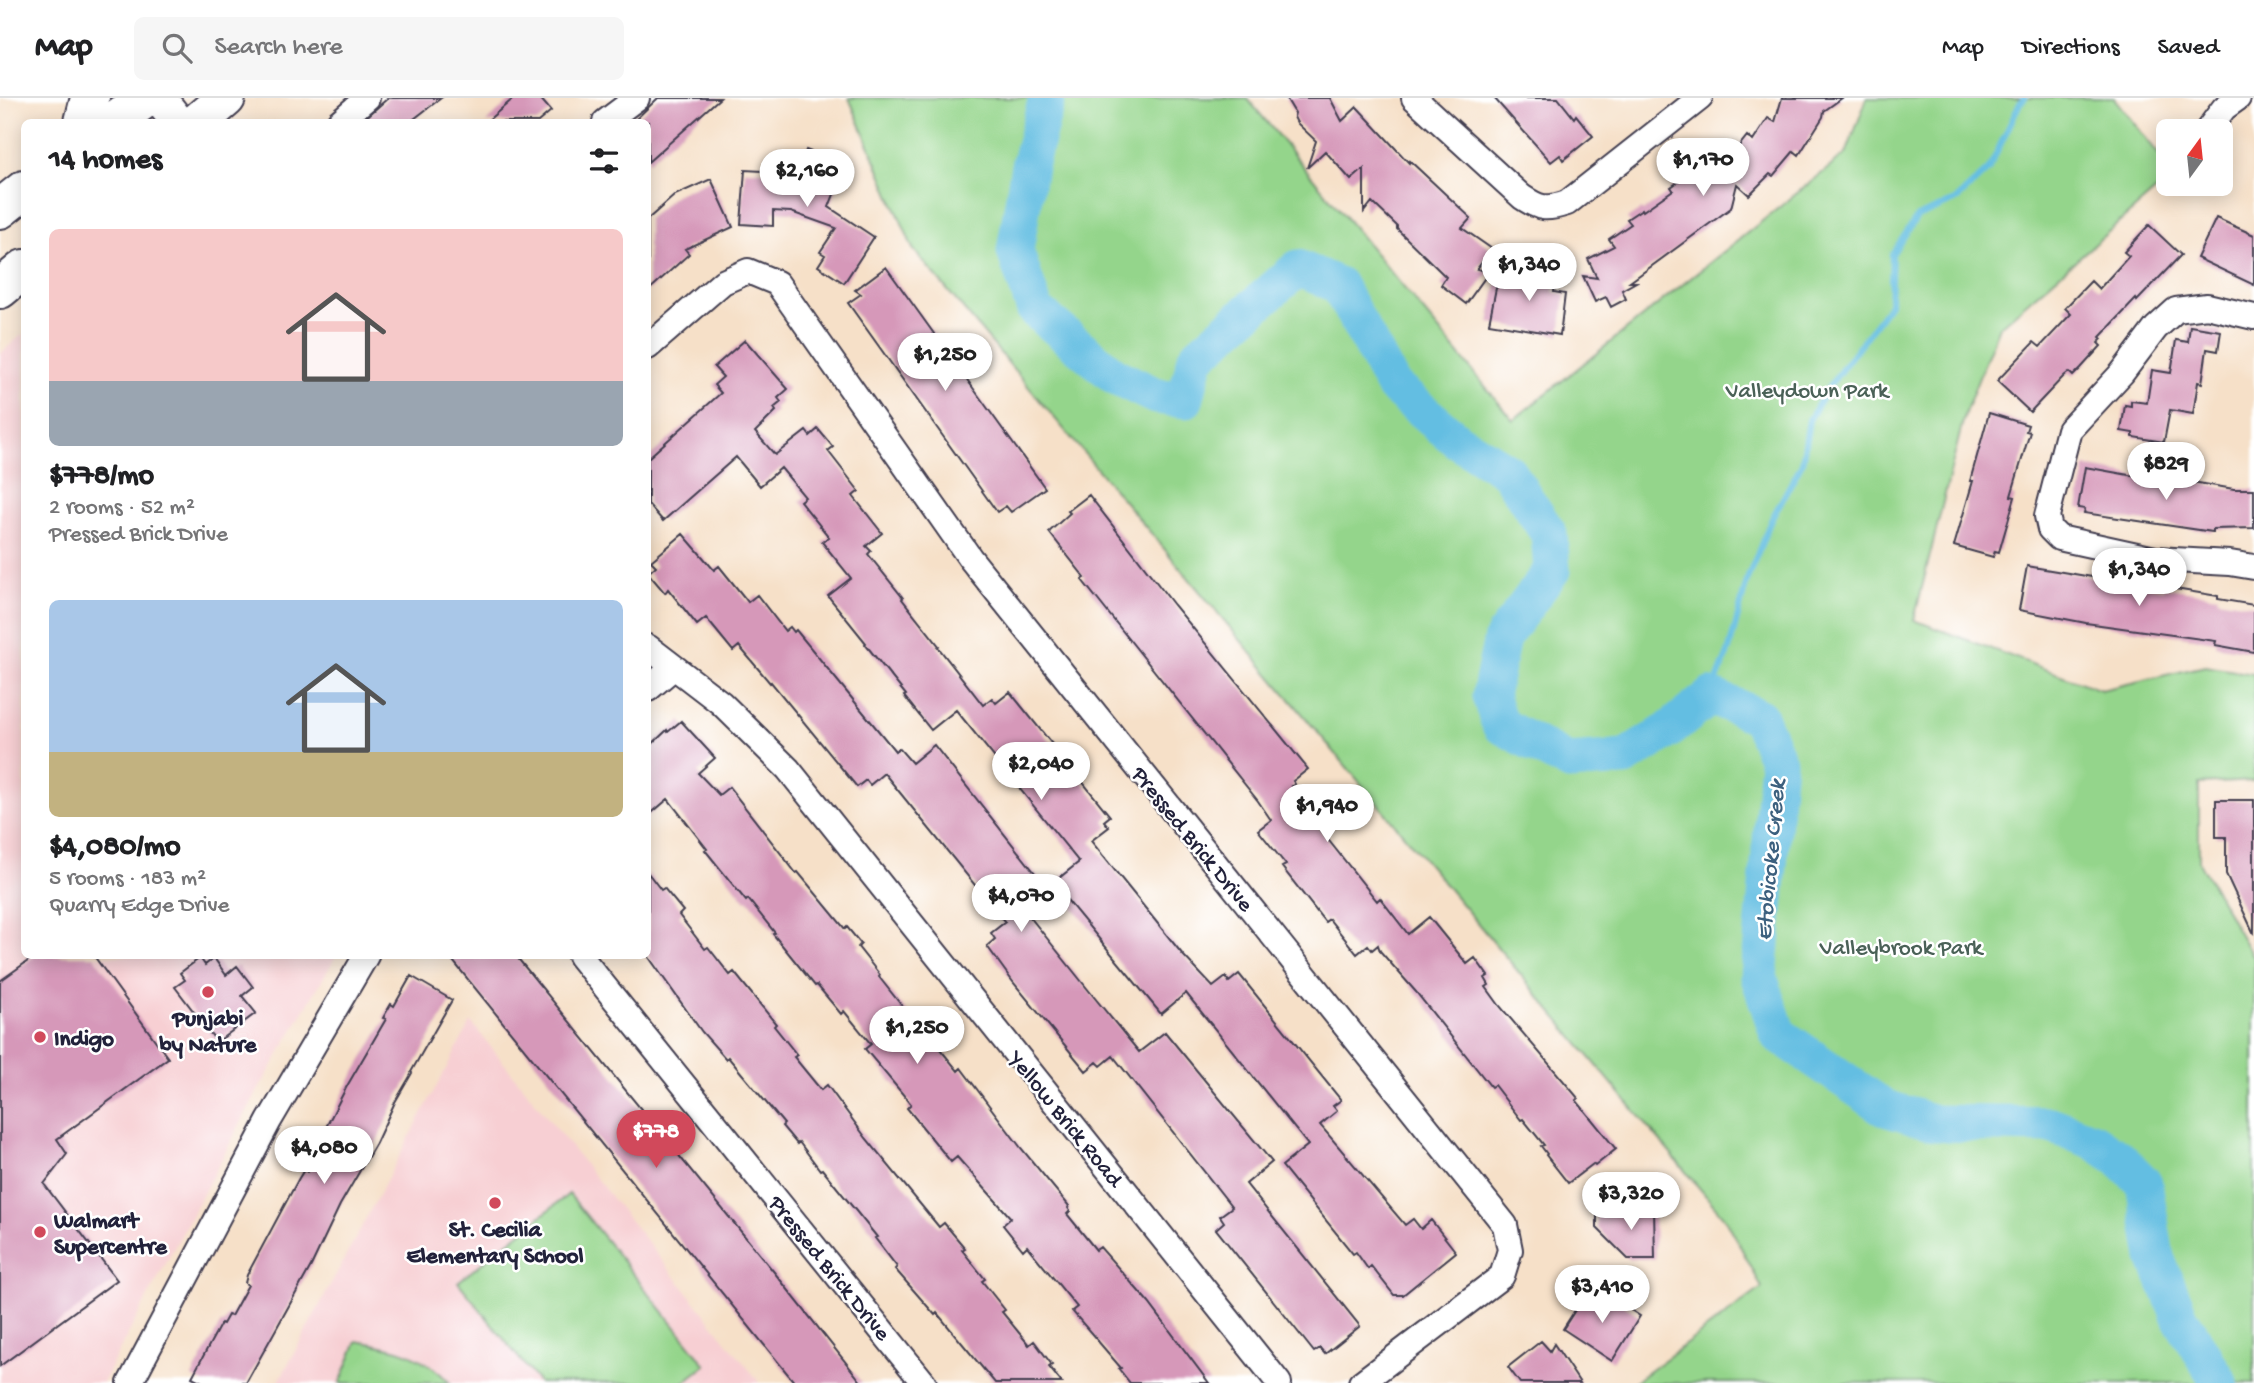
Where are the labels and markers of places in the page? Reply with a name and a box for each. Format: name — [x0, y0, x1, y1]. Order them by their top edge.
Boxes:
pin: $1,170 — [1646, 139, 1760, 198]
pin: $2,160 — [750, 150, 864, 209]
pin: $1,340 — [1472, 244, 1586, 303]
pin: $1,250 — [888, 334, 1002, 393]
pin: $829 — [2125, 442, 2207, 502]
pin: $1,340 — [2082, 548, 2196, 608]
pin: $2,040 — [984, 742, 1098, 802]
pin: $1,940 — [1270, 784, 1384, 844]
pin: $4,070 — [964, 874, 1078, 934]
marker: Punjabi by Nature — [200, 984, 216, 1000]
pin: $1,250 — [860, 1006, 974, 1066]
place label: Punjabi by Nature — [159, 1007, 258, 1060]
place label: Indigo — [54, 1027, 114, 1054]
marker: Indigo — [32, 1029, 48, 1045]
pin: $778 — [615, 1110, 697, 1170]
pin: $4,080 — [267, 1126, 381, 1186]
pin: $3,320 — [1574, 1172, 1688, 1232]
marker: St. Cecilia Elementary School — [487, 1195, 503, 1211]
place label: Walmart Supercentre — [53, 1209, 168, 1262]
place label: St. Cecilia Elementary School — [406, 1218, 584, 1271]
marker: Walmart Supercentre — [32, 1224, 48, 1240]
pin: $3,410 — [1545, 1266, 1659, 1325]

